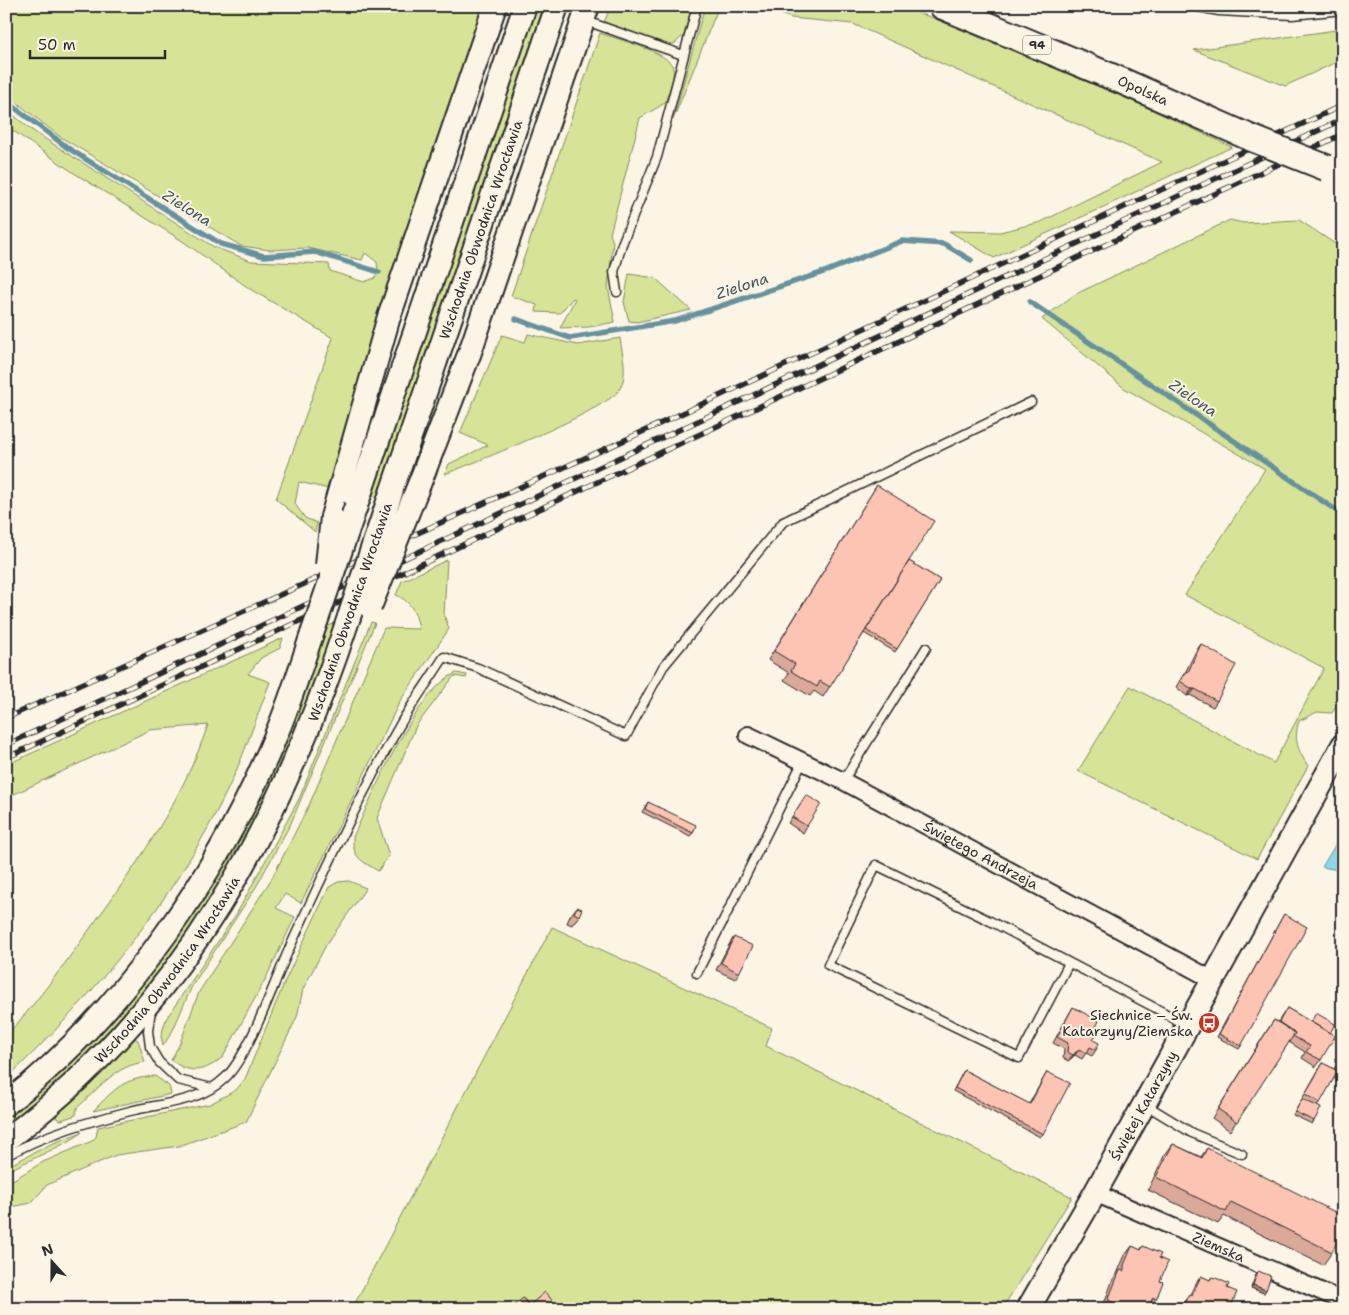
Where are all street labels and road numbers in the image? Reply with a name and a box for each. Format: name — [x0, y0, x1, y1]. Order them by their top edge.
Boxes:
road number: 94 — [1023, 36, 1051, 54]
street label: Opolska — [1115, 71, 1172, 110]
street label: Wschodnia Obwodnica Wrocławia — [435, 118, 527, 342]
street label: Wschodnia Obwodnica Wrocławia — [304, 500, 396, 724]
street label: Świętego Andrzeja — [920, 817, 1042, 893]
street label: Wschodnia Obwodnica Wrocławia — [91, 873, 244, 1067]
street label: Świętej Katarzyny — [1106, 1047, 1181, 1164]
street label: Ziemska — [1190, 1228, 1248, 1266]

